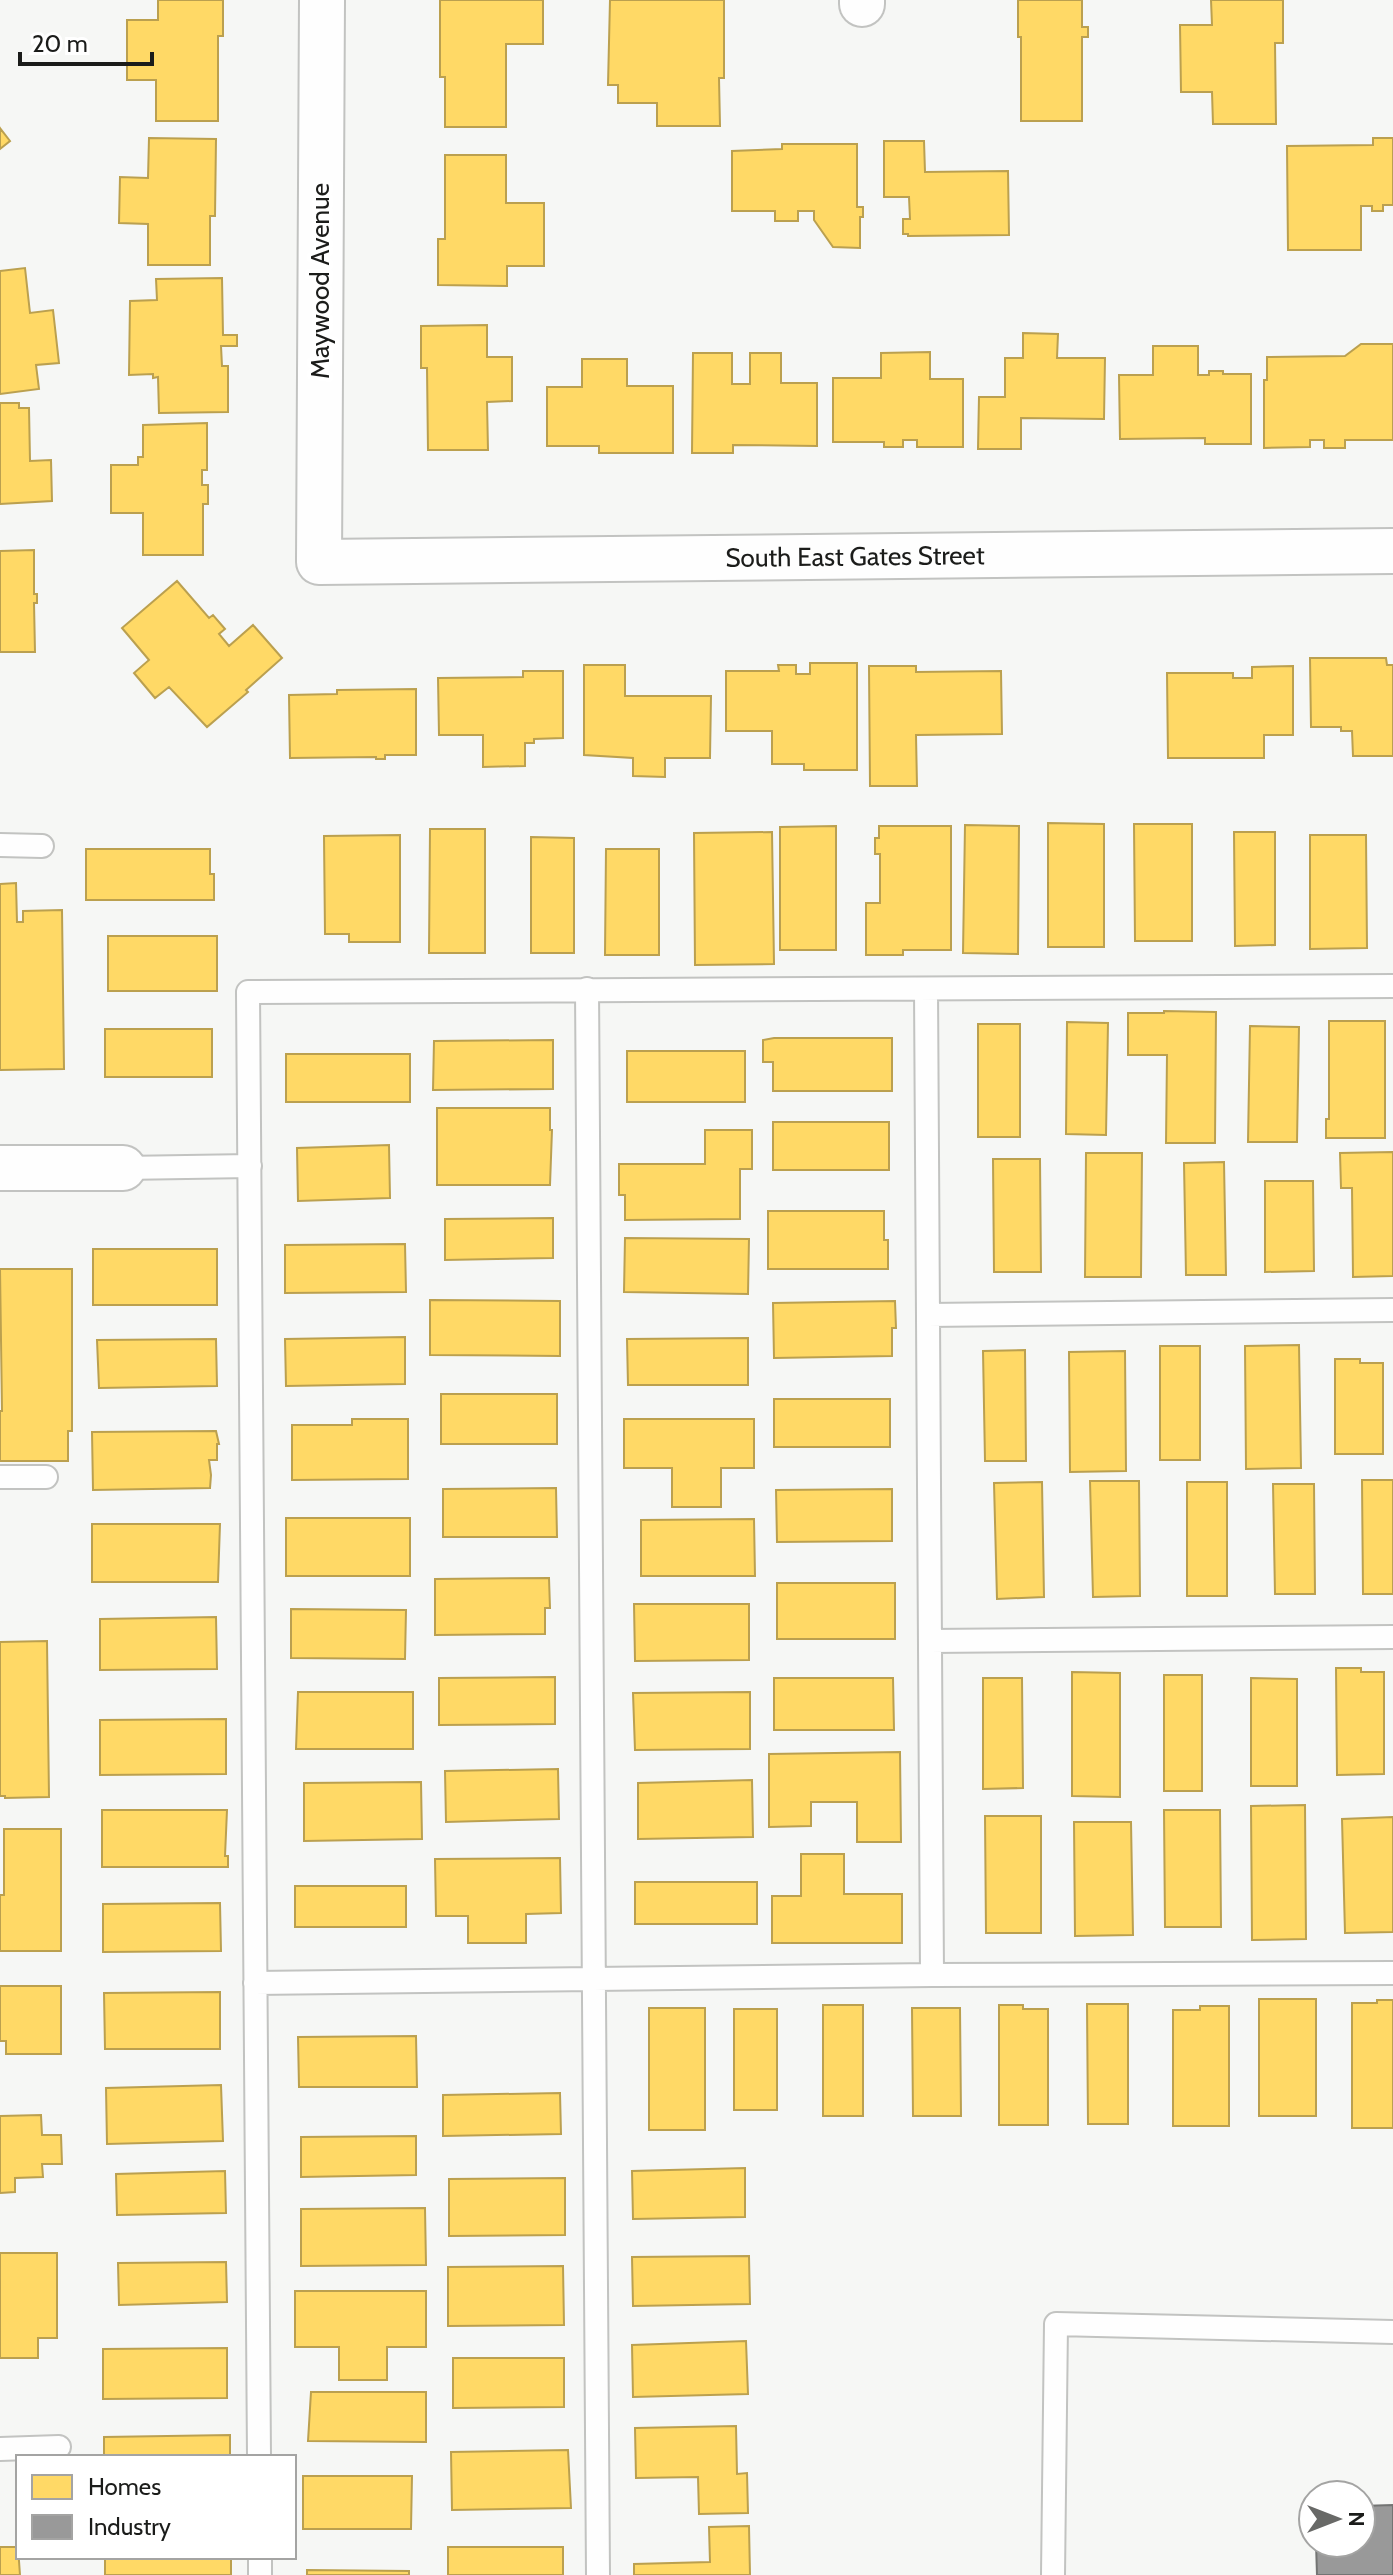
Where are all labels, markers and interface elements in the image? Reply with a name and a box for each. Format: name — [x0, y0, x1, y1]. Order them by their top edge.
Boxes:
scale bar — [20, 16, 152, 66]
text: 20 m — [32, 29, 88, 58]
street label: Maywood Avenue — [304, 183, 336, 379]
street label: South East Gates Street — [725, 539, 985, 574]
legend — [16, 2455, 296, 2559]
text: Homes — [88, 2472, 161, 2501]
north arrow — [1297, 2479, 1377, 2559]
text: N — [1343, 2511, 1370, 2527]
text: Industry — [88, 2512, 171, 2541]

